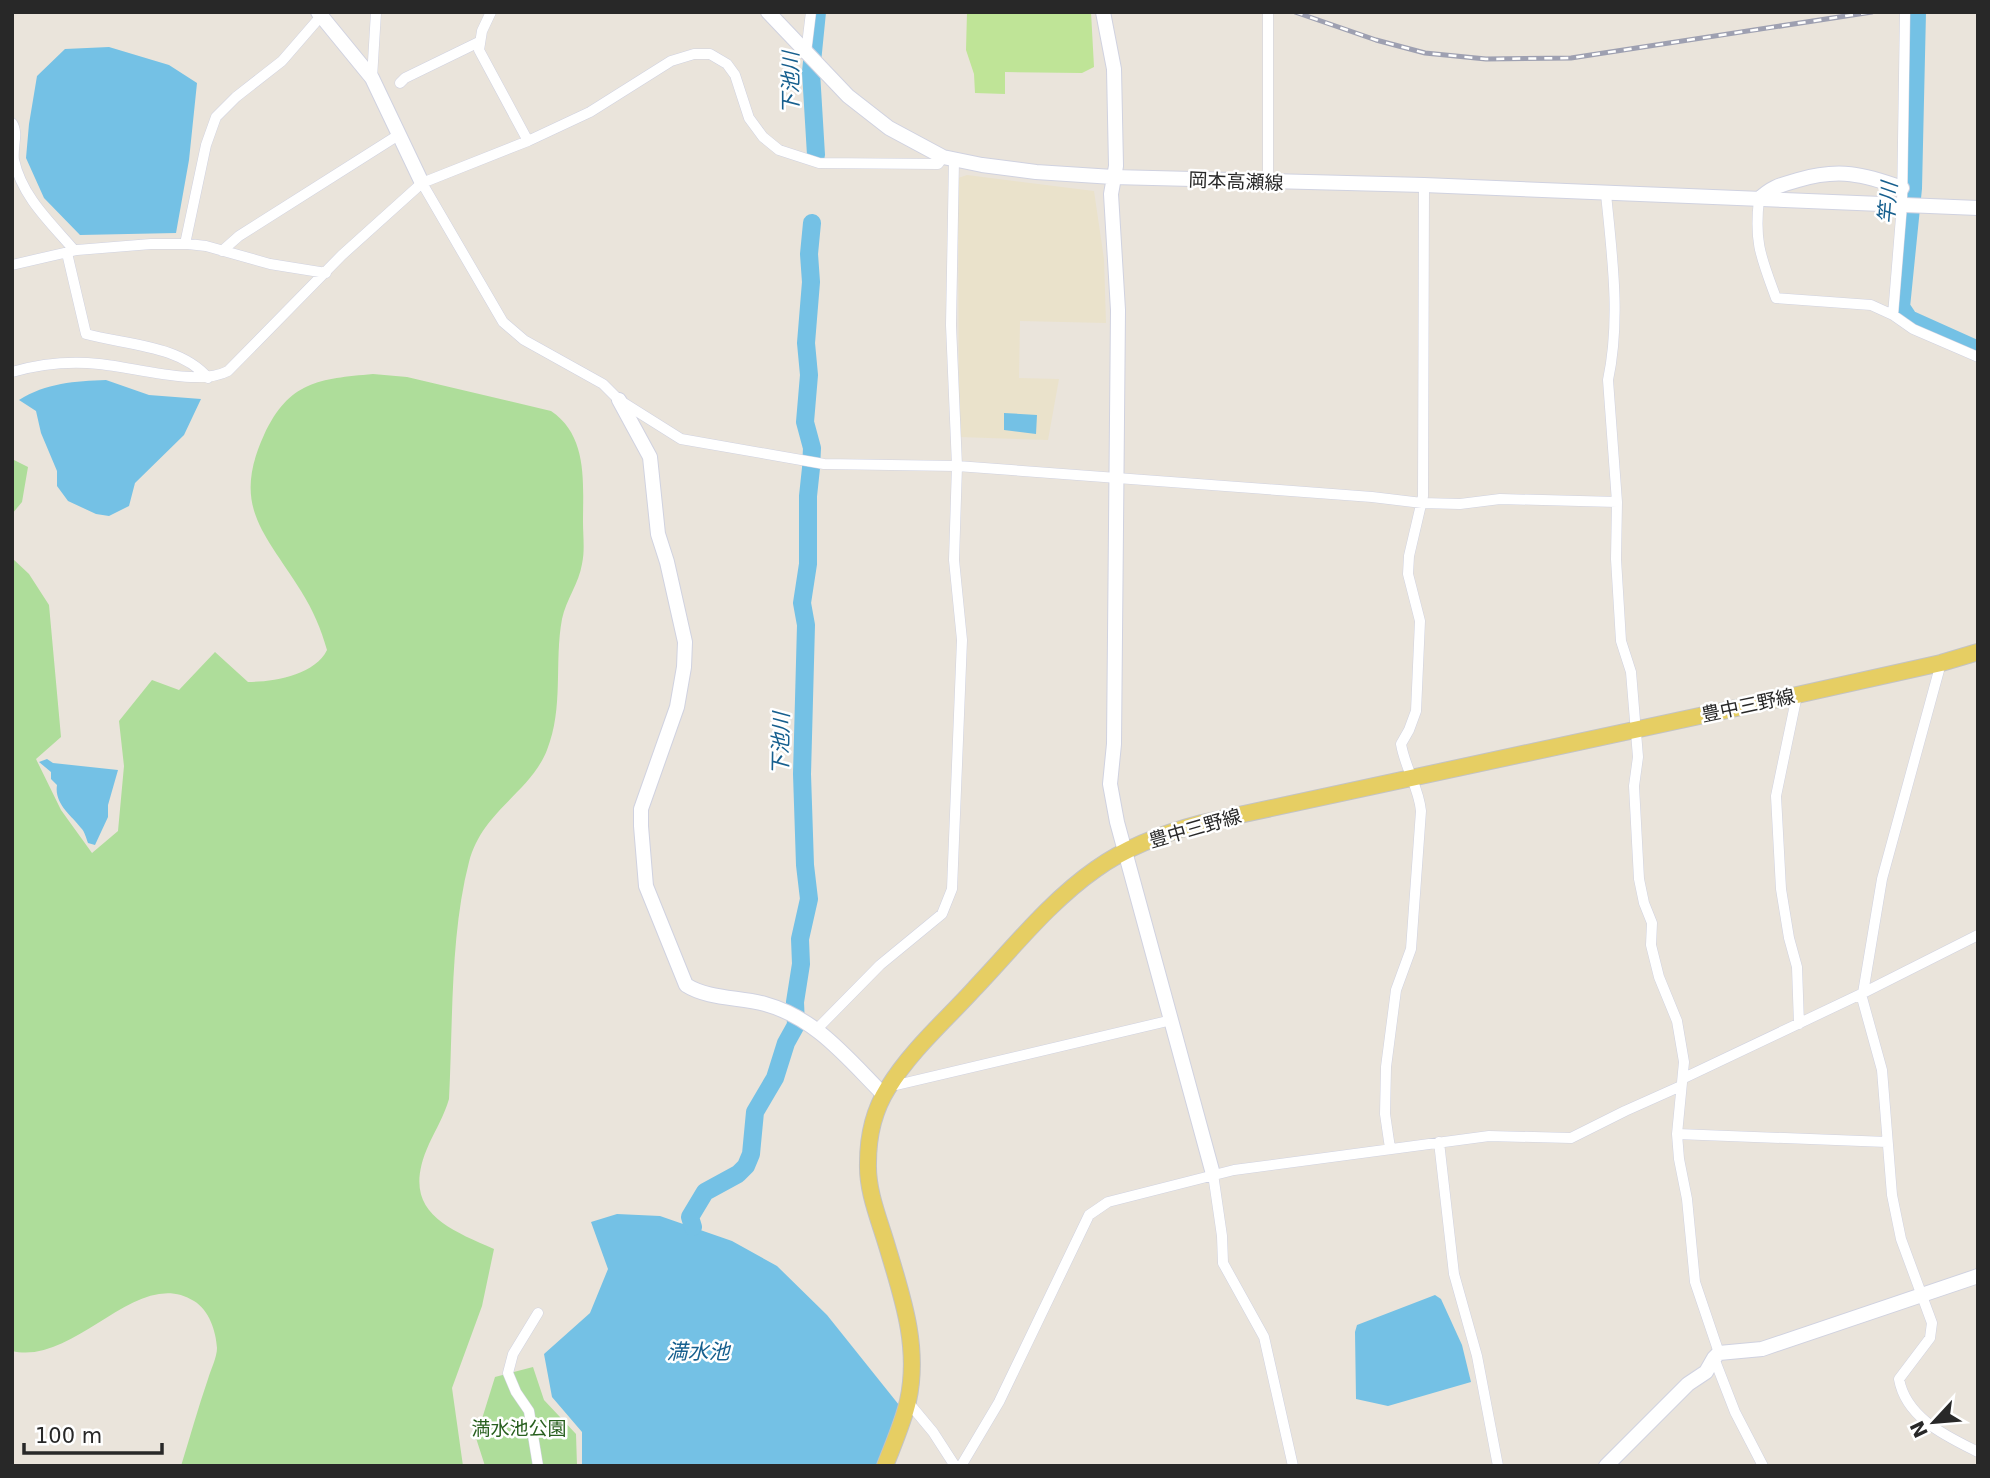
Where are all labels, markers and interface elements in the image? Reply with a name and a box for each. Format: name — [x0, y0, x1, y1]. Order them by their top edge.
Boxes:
water label: 下池川 — [779, 50, 803, 115]
street label: 岡本高瀬線 — [1188, 168, 1284, 194]
water label: 竿川 — [1874, 179, 1902, 225]
street label: 豊中三野線 — [1699, 684, 1797, 726]
water label: 下池川 — [768, 710, 794, 776]
street label: 豊中三野線 — [1146, 804, 1244, 852]
water label: 満水池 — [667, 1340, 731, 1364]
north arrow — [1899, 1387, 1969, 1457]
scale bar — [24, 1412, 163, 1456]
park label: 満水池公園 — [471, 1417, 567, 1439]
text: N — [1905, 1417, 1932, 1441]
text: 100 m — [35, 1424, 102, 1448]

